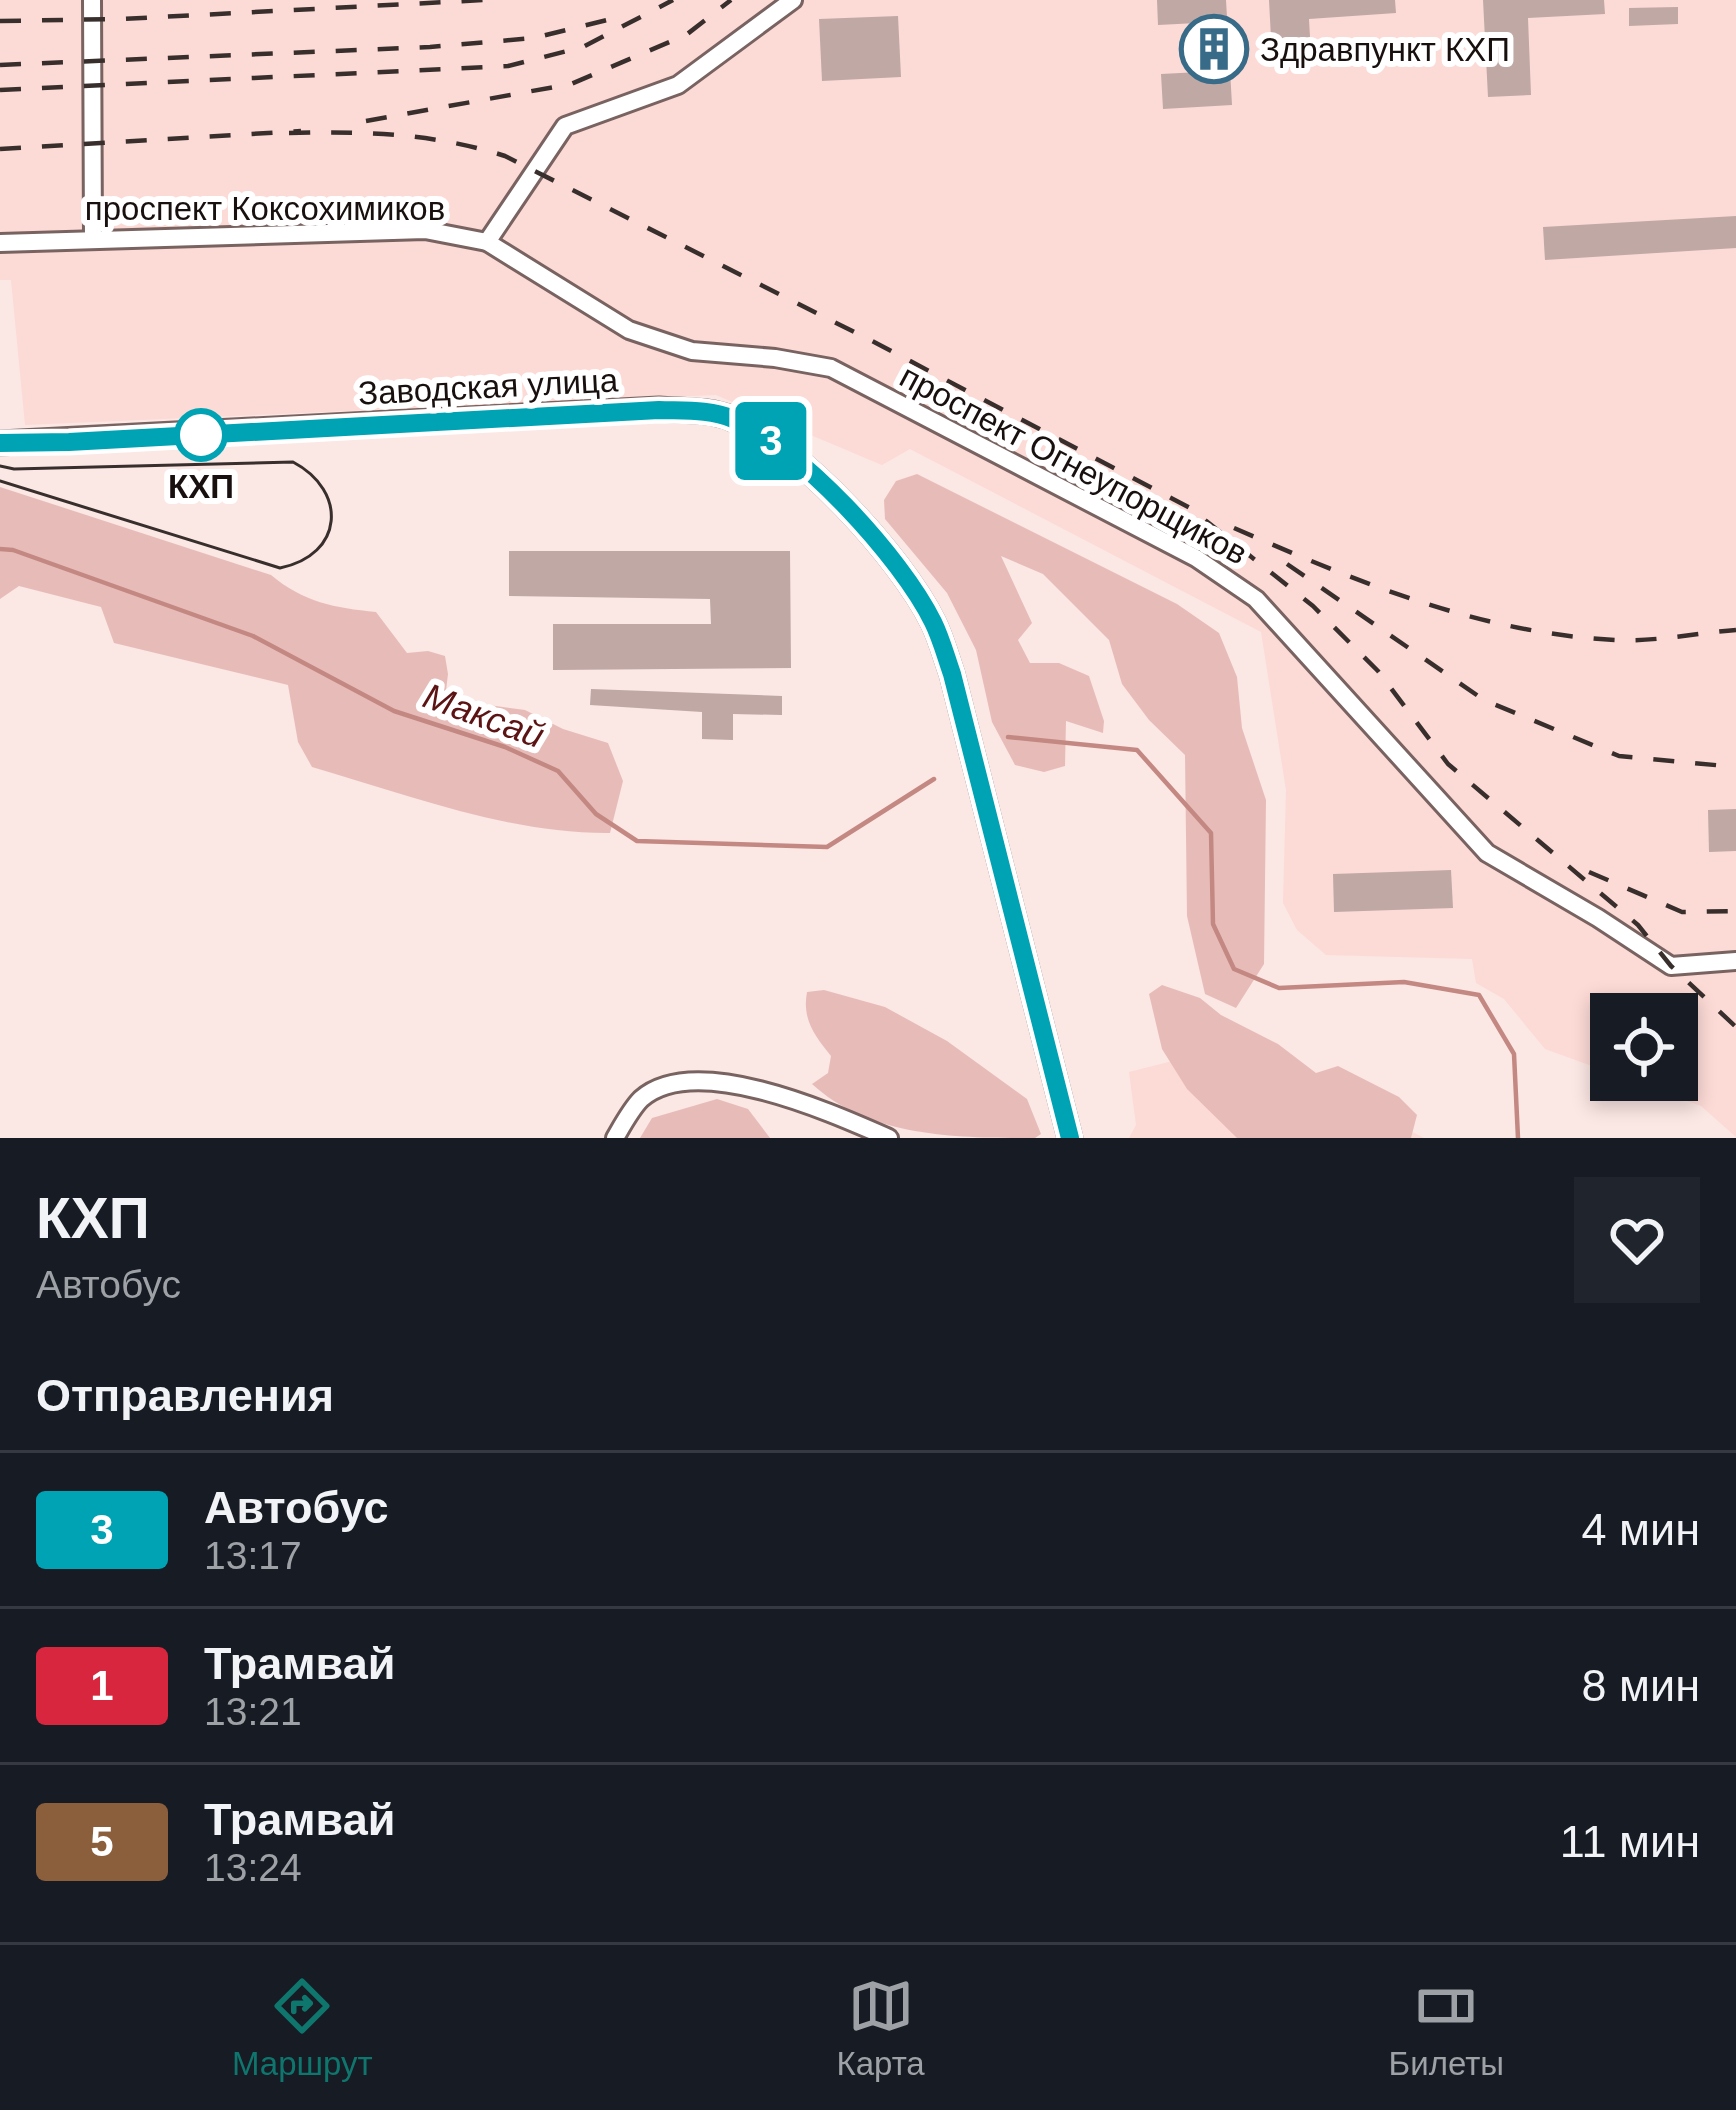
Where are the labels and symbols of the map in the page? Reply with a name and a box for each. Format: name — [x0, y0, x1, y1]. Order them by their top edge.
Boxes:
building icon: Здравпункт КХП — [1179, 14, 1249, 84]
place label: Здравпункт КХП — [1260, 31, 1510, 68]
street label: проспект Коксохимиков — [85, 190, 445, 227]
street label: проспект Огнеупорщиков — [894, 357, 1254, 572]
street label: Заводская улица — [357, 361, 620, 412]
line badge: 3 — [732, 402, 810, 480]
marker: КХП — [176, 410, 226, 460]
place label: КХП — [168, 468, 234, 505]
water label: Максай — [418, 675, 550, 756]

